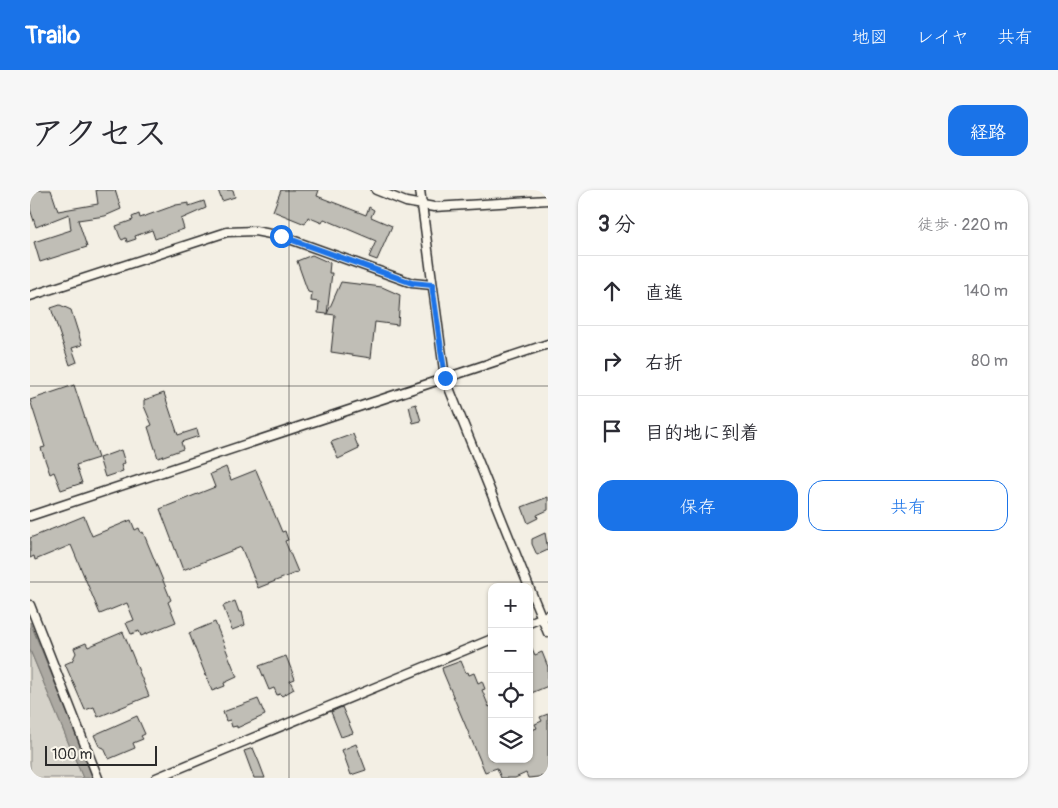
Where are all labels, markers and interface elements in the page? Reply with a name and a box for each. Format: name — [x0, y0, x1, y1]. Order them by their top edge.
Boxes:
text: Trailo — [25, 21, 80, 50]
text: 地図 — [852, 26, 888, 49]
text: レイヤ — [916, 26, 969, 49]
text: 共有 — [997, 26, 1033, 49]
button: 経路 — [948, 105, 1028, 156]
text: アクセス — [30, 112, 168, 156]
text: 3 分 — [598, 211, 635, 238]
text: 徒歩 · 220 m — [917, 215, 1008, 235]
route start — [270, 225, 293, 248]
icon: ahead — [598, 277, 626, 305]
text: 直進 — [645, 281, 683, 305]
text: 140 m — [964, 281, 1008, 301]
icon: right — [598, 347, 626, 375]
text: 右折 — [645, 351, 683, 375]
text: 80 m — [971, 351, 1008, 371]
route end — [434, 367, 457, 390]
icon: arrive — [598, 417, 626, 445]
text: 目的地に到着 — [645, 421, 759, 445]
button: 保存 — [598, 480, 798, 531]
button: 共有 — [808, 480, 1008, 531]
map controls — [488, 583, 533, 763]
button: + — [488, 583, 533, 628]
button: − — [488, 628, 533, 673]
button: locate — [488, 673, 533, 718]
button: layers — [488, 718, 533, 763]
scale bar — [45, 743, 158, 766]
text: 100 m — [52, 746, 92, 763]

